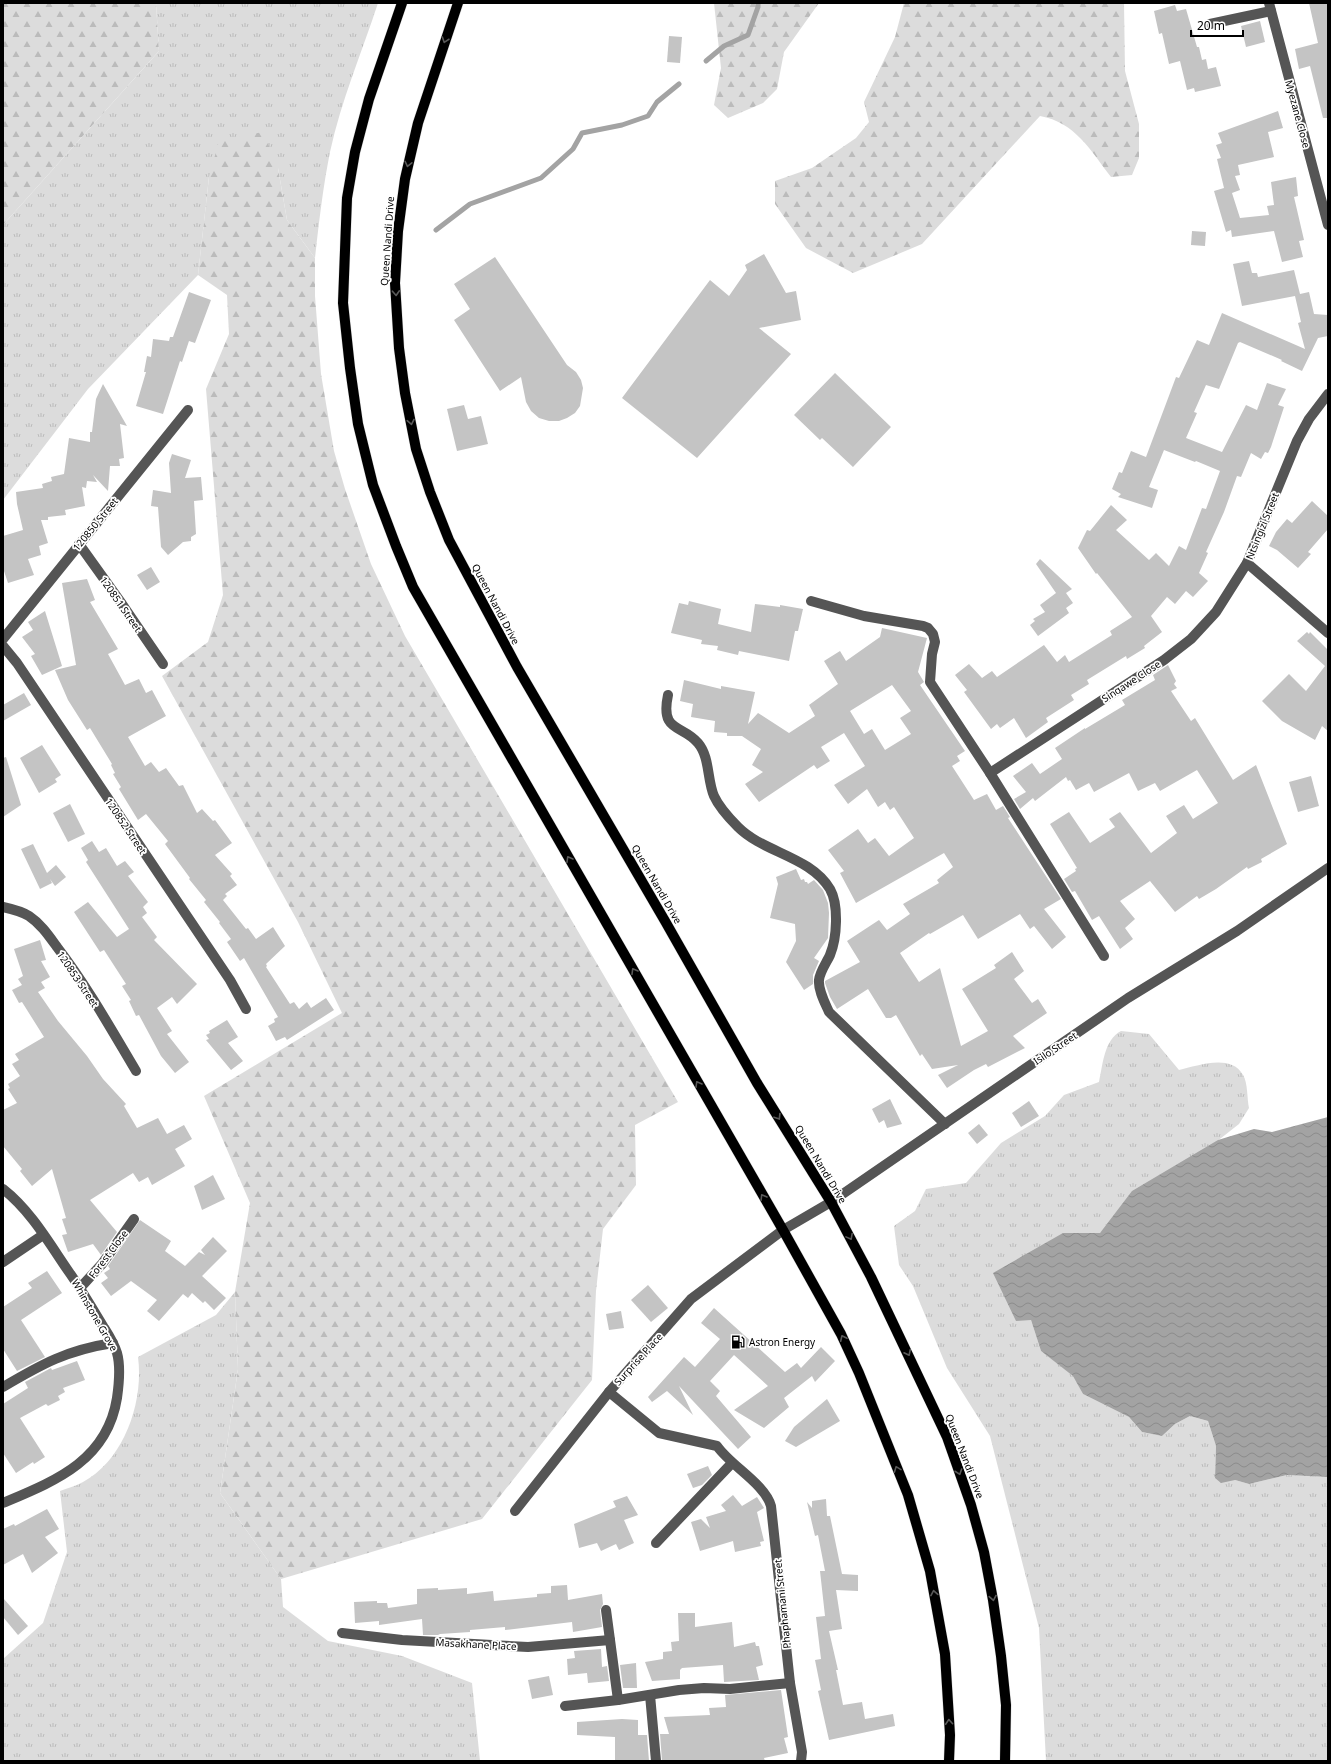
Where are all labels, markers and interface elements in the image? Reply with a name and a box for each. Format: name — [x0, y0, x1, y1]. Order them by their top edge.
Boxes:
scale bar — [1191, 12, 1243, 38]
text: 20 m — [1197, 17, 1225, 34]
one-way arrow — [441, 36, 450, 43]
street label: Myezane Close — [1282, 78, 1314, 150]
one-way arrow — [405, 161, 413, 167]
street label: Queen Nandi Drive — [377, 196, 397, 286]
one-way arrow — [391, 290, 400, 296]
one-way arrow — [407, 419, 415, 425]
street label: Ntsingizi Street — [1242, 490, 1282, 562]
street label: 120850 Street — [69, 494, 121, 554]
street label: Queen Nandi Drive — [469, 561, 523, 647]
street label: 120851 Street — [97, 573, 146, 635]
street label: Sinqawe Close — [1099, 657, 1163, 705]
street label: 120852 Street — [102, 795, 150, 857]
street label: Queen Nandi Drive — [629, 842, 686, 927]
one-way arrow — [566, 856, 573, 863]
street label: 120853 Street — [54, 948, 102, 1010]
one-way arrow — [632, 968, 639, 975]
street label: Isilo Street — [1030, 1028, 1080, 1068]
one-way arrow — [696, 1081, 703, 1088]
one-way arrow — [773, 1113, 781, 1120]
street label: Queen Nandi Drive — [792, 1122, 850, 1206]
one-way arrow — [761, 1194, 768, 1201]
street label: Forest Close — [85, 1227, 131, 1281]
one-way arrow — [845, 1233, 852, 1240]
street label: Whinstone Grove — [69, 1276, 121, 1354]
street label: Surprise Place — [611, 1329, 666, 1388]
fuel station icon: Astron Energy — [730, 1334, 746, 1350]
place label: Astron Energy — [749, 1335, 816, 1349]
one-way arrow — [840, 1335, 848, 1342]
one-way arrow — [903, 1349, 911, 1356]
street label: Queen Nandi Drive — [942, 1412, 988, 1501]
one-way arrow — [894, 1465, 902, 1472]
one-way arrow — [954, 1469, 963, 1476]
street label: Phaphamani Street — [770, 1558, 794, 1650]
one-way arrow — [930, 1590, 939, 1596]
one-way arrow — [988, 1595, 996, 1601]
street label: Masakhane Place — [435, 1635, 517, 1653]
one-way arrow — [945, 1719, 954, 1725]

